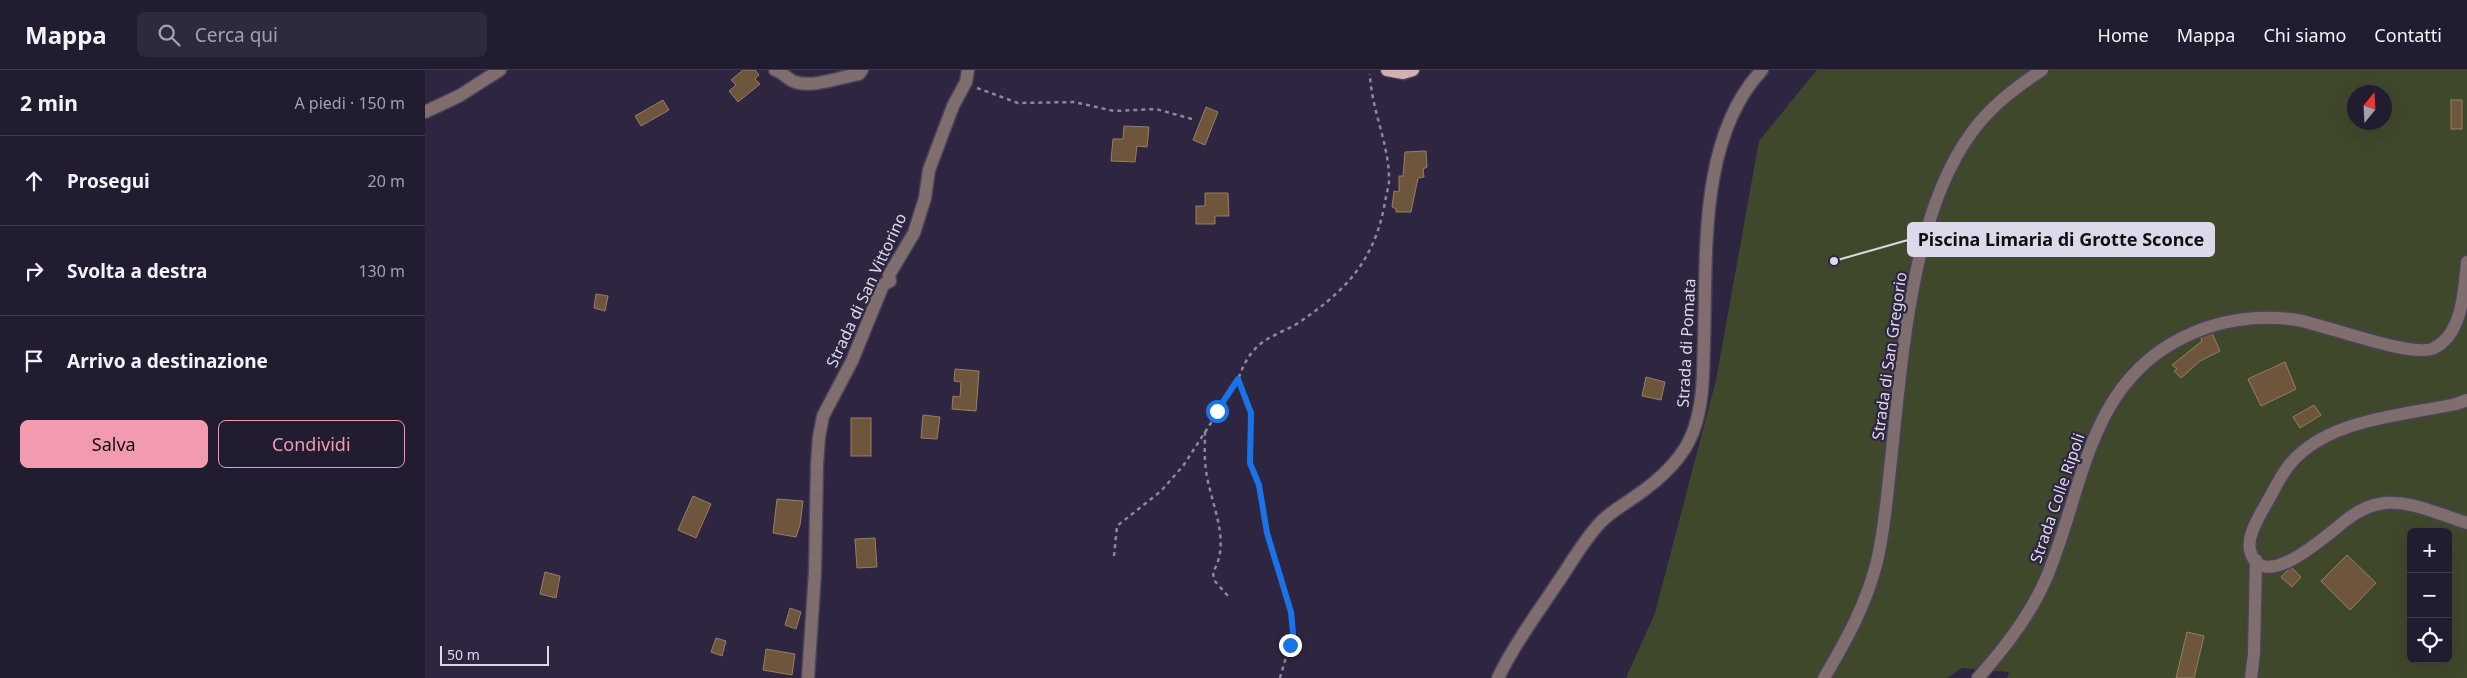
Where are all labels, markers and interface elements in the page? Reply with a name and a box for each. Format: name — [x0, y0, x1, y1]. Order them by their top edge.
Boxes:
search box — [137, 12, 487, 57]
text: Mappa — [25, 18, 107, 51]
icon: search — [155, 21, 183, 49]
text: Cerca qui — [195, 22, 278, 48]
text: Home — [2098, 23, 2149, 47]
text: Mappa — [2177, 23, 2235, 47]
text: Chi siamo — [2263, 23, 2346, 47]
text: Contatti — [2374, 23, 2442, 47]
north arrow — [2347, 85, 2392, 130]
text: 2 min — [20, 89, 78, 117]
text: A piedi · 150 m — [294, 92, 405, 114]
icon: ahead — [20, 167, 48, 195]
text: Prosegui — [67, 168, 150, 194]
text: 20 m — [368, 170, 405, 192]
street label: Strada di San Vittorino — [821, 209, 911, 371]
callout: Piscina Limaria di Grotte Sconce — [1908, 223, 2214, 256]
text: Piscina Limaria di Grotte Sconce — [1918, 227, 2204, 251]
icon: right — [20, 257, 48, 285]
text: Svolta a destra — [67, 258, 207, 284]
text: 130 m — [358, 260, 405, 282]
street label: Strada di San Gregorio — [1866, 270, 1912, 442]
street label: Strada di Pomata — [1672, 278, 1700, 408]
icon: arrive — [20, 347, 48, 375]
text: Arrivo a destinazione — [67, 348, 268, 374]
route start — [1206, 400, 1229, 423]
button: Salva — [20, 420, 208, 468]
button: Condividi — [218, 420, 405, 468]
street label: Strada Colle Ripoli — [2024, 430, 2090, 566]
map controls — [2407, 528, 2452, 663]
button: + — [2407, 528, 2452, 573]
button: − — [2407, 573, 2452, 618]
button: locate — [2407, 618, 2452, 663]
route end — [1279, 634, 1302, 657]
scale bar — [440, 643, 549, 666]
text: 50 m — [447, 645, 480, 664]

